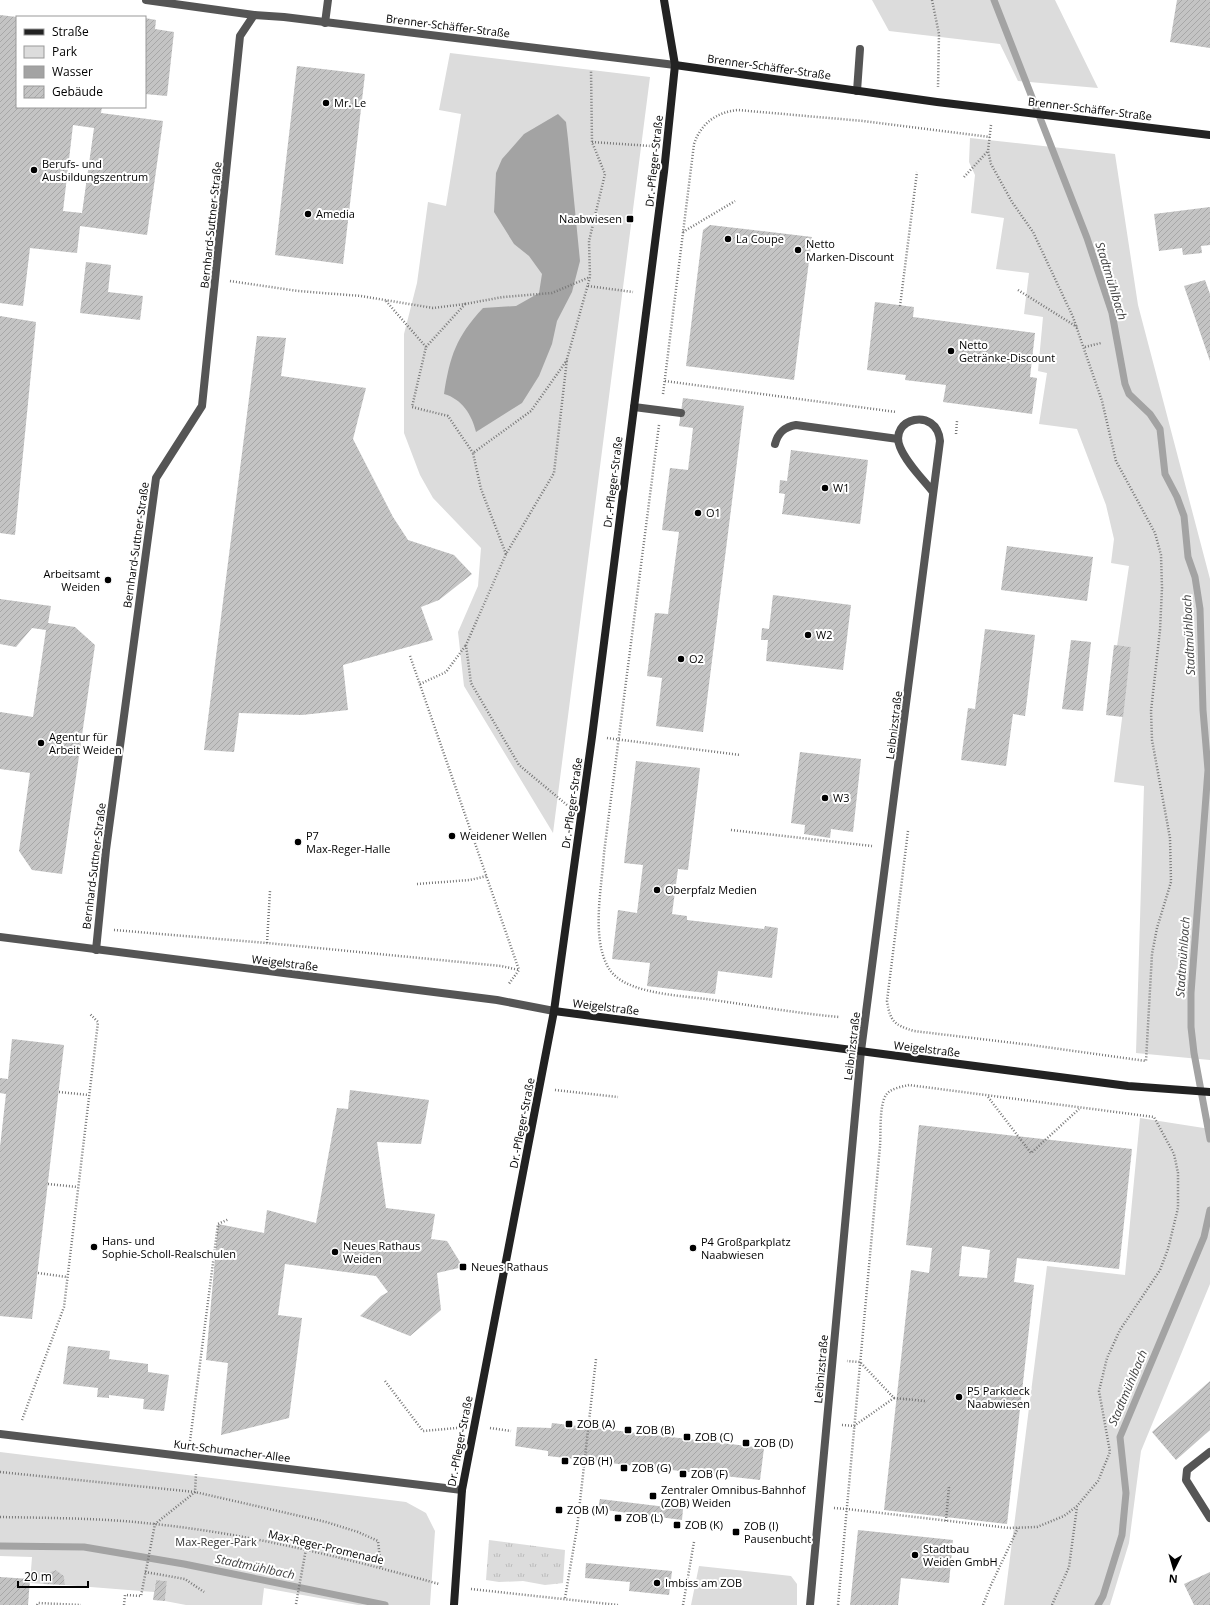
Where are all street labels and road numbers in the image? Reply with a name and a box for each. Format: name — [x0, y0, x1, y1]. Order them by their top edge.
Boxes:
street label: Brenner-Schäffer-Straße — [385, 10, 511, 41]
street label: Brenner-Schäffer-Straße — [706, 50, 832, 83]
street label: Brenner-Schäffer-Straße — [1027, 93, 1153, 124]
street label: Dr.-Pfleger-Straße — [641, 114, 666, 207]
street label: Bernhard-Suttner-Straße — [196, 161, 225, 289]
street label: Dr.-Pfleger-Straße — [599, 435, 626, 528]
street label: Bernhard-Suttner-Straße — [119, 481, 152, 609]
street label: Leibnizstraße — [882, 690, 905, 760]
street label: Dr.-Pfleger-Straße — [558, 756, 585, 850]
street label: Bernhard-Suttner-Straße — [78, 802, 109, 930]
street label: Weigelstraße — [251, 951, 319, 974]
street label: Weigelstraße — [572, 995, 640, 1018]
street label: Leibnizstraße — [840, 1011, 863, 1081]
street label: Weigelstraße — [893, 1037, 961, 1060]
street label: Dr.-Pfleger-Straße — [505, 1076, 538, 1169]
street label: Leibnizstraße — [810, 1334, 831, 1404]
street label: Dr.-Pfleger-Straße — [443, 1394, 476, 1487]
street label: Kurt-Schumacher-Allee — [173, 1436, 291, 1465]
street label: Max-Reger-Promenade — [267, 1526, 385, 1567]

